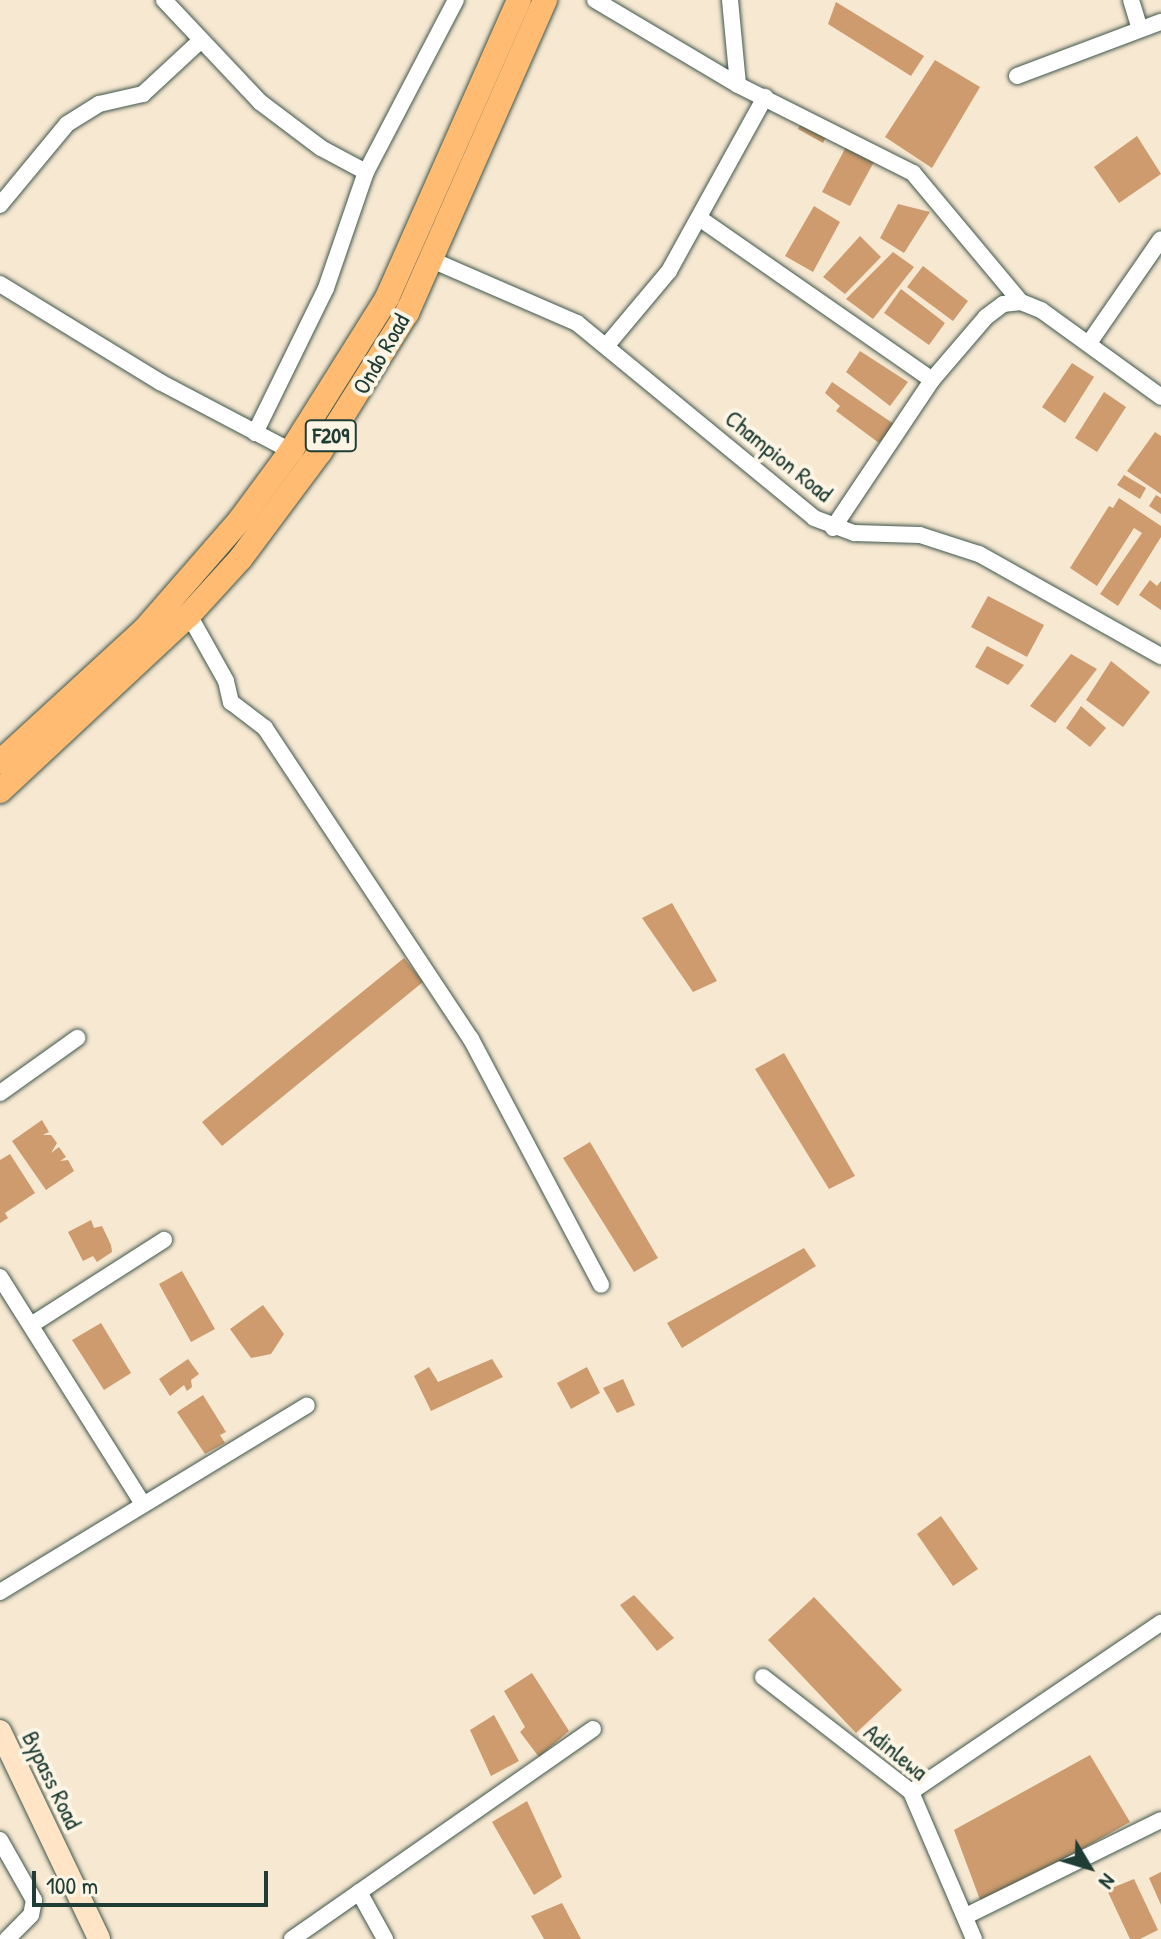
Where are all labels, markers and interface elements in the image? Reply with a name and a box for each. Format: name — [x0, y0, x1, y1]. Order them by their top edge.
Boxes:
street label: Ondo Road — [347, 309, 415, 399]
street label: Champion Road — [719, 404, 839, 508]
road number: F209 — [303, 418, 359, 454]
street label: Adinlewa — [858, 1718, 934, 1786]
street label: Bypass Road — [16, 1726, 88, 1834]
north arrow — [1049, 1827, 1129, 1907]
scale bar — [36, 1855, 272, 1905]
text: N — [1092, 1868, 1123, 1896]
text: 100 m — [46, 1869, 98, 1901]

